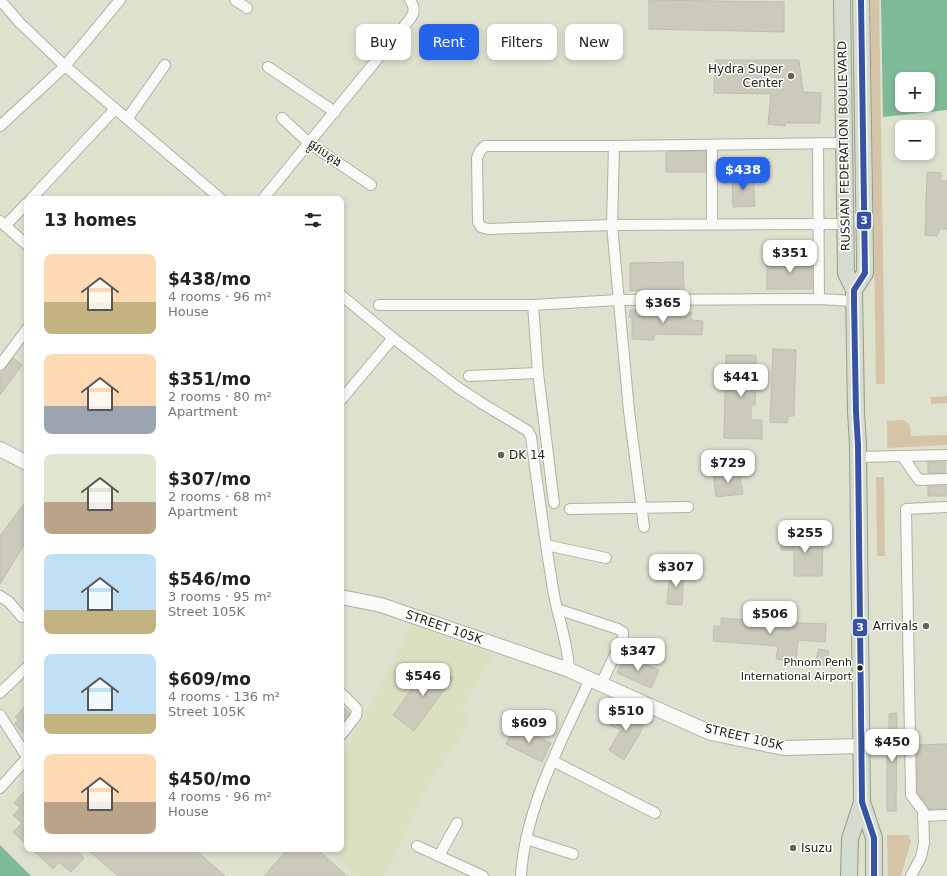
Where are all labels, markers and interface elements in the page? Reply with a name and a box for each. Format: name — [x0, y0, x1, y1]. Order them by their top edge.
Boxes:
chip: Buy — [356, 24, 411, 60]
chip: Rent — [419, 24, 479, 60]
chip: Filters — [487, 24, 557, 60]
chip: New — [565, 24, 623, 60]
street label: RUSSIAN FEDERATION BOULEVARD — [835, 41, 853, 251]
place label: Hydra Super Center — [708, 62, 783, 90]
marker: Hydra Super Center — [786, 71, 796, 81]
map controls — [895, 72, 935, 160]
button: + — [895, 72, 935, 112]
button: − — [895, 120, 935, 160]
street label: ផ្លូវបេតុង — [303, 136, 345, 173]
pin: $438 — [719, 157, 767, 191]
text: $438 — [725, 162, 761, 177]
icon: filters — [302, 209, 324, 231]
text: 13 homes — [44, 210, 137, 230]
line badge: 3 — [856, 211, 872, 230]
text: 3 — [860, 214, 868, 227]
pin: $351 — [766, 240, 814, 274]
text: $351 — [772, 245, 808, 260]
text: $438/mo — [168, 269, 251, 289]
icon: home — [76, 270, 124, 318]
text: 4 rooms · 96 m² — [168, 289, 272, 304]
pin: $365 — [639, 290, 687, 324]
text: $365 — [645, 295, 681, 310]
text: House — [168, 304, 209, 319]
pin: $441 — [717, 364, 765, 398]
text: $351/mo — [168, 369, 251, 389]
text: $441 — [723, 369, 759, 384]
icon: home — [76, 370, 124, 418]
text: 2 rooms · 80 m² — [168, 389, 272, 404]
text: Apartment — [168, 404, 238, 419]
place label: DK 14 — [509, 448, 545, 462]
marker: DK 14 — [496, 450, 506, 460]
pin: $729 — [704, 450, 752, 484]
text: $729 — [710, 455, 746, 470]
text: $307/mo — [168, 469, 251, 489]
icon: home — [76, 470, 124, 518]
text: 2 rooms · 68 m² — [168, 489, 272, 504]
text: Apartment — [168, 504, 238, 519]
pin: $255 — [781, 520, 829, 554]
text: $255 — [787, 525, 823, 540]
pin: $307 — [652, 554, 700, 588]
text: $307 — [658, 559, 694, 574]
text: $546/mo — [168, 569, 251, 589]
icon: home — [76, 570, 124, 618]
text: 3 rooms · 95 m² — [168, 589, 272, 604]
pin: $506 — [746, 601, 794, 635]
text: Street 105K — [168, 604, 245, 619]
text: $506 — [752, 606, 788, 621]
street label: STREET 105K — [404, 607, 485, 647]
line badge: 3 — [852, 618, 868, 637]
place label: Arrivals — [873, 619, 918, 633]
text: 3 — [856, 621, 864, 634]
marker: Arrivals — [921, 621, 931, 631]
pin: $347 — [614, 638, 662, 672]
text: $347 — [620, 643, 656, 658]
place label: Phnom Penh International Airport — [741, 656, 853, 683]
pin: $546 — [399, 663, 447, 697]
marker: Phnom Penh International Airport — [855, 663, 865, 673]
text: $546 — [405, 668, 441, 683]
text: $609/mo — [168, 669, 251, 689]
icon: home — [76, 670, 124, 718]
text: 4 rooms · 136 m² — [168, 689, 280, 704]
pin: $510 — [602, 698, 650, 732]
text: $510 — [608, 703, 644, 718]
text: Street 105K — [168, 704, 245, 719]
pin: $609 — [505, 710, 553, 744]
text: $609 — [511, 715, 547, 730]
street label: STREET 105K — [703, 721, 786, 753]
pin: $450 — [868, 729, 916, 763]
text: $450 — [874, 734, 910, 749]
text: $450/mo — [168, 769, 251, 789]
icon: home — [76, 770, 124, 818]
text: 4 rooms · 96 m² — [168, 789, 272, 804]
text: House — [168, 804, 209, 819]
place label: Isuzu — [801, 841, 832, 855]
marker: Isuzu — [788, 843, 798, 853]

